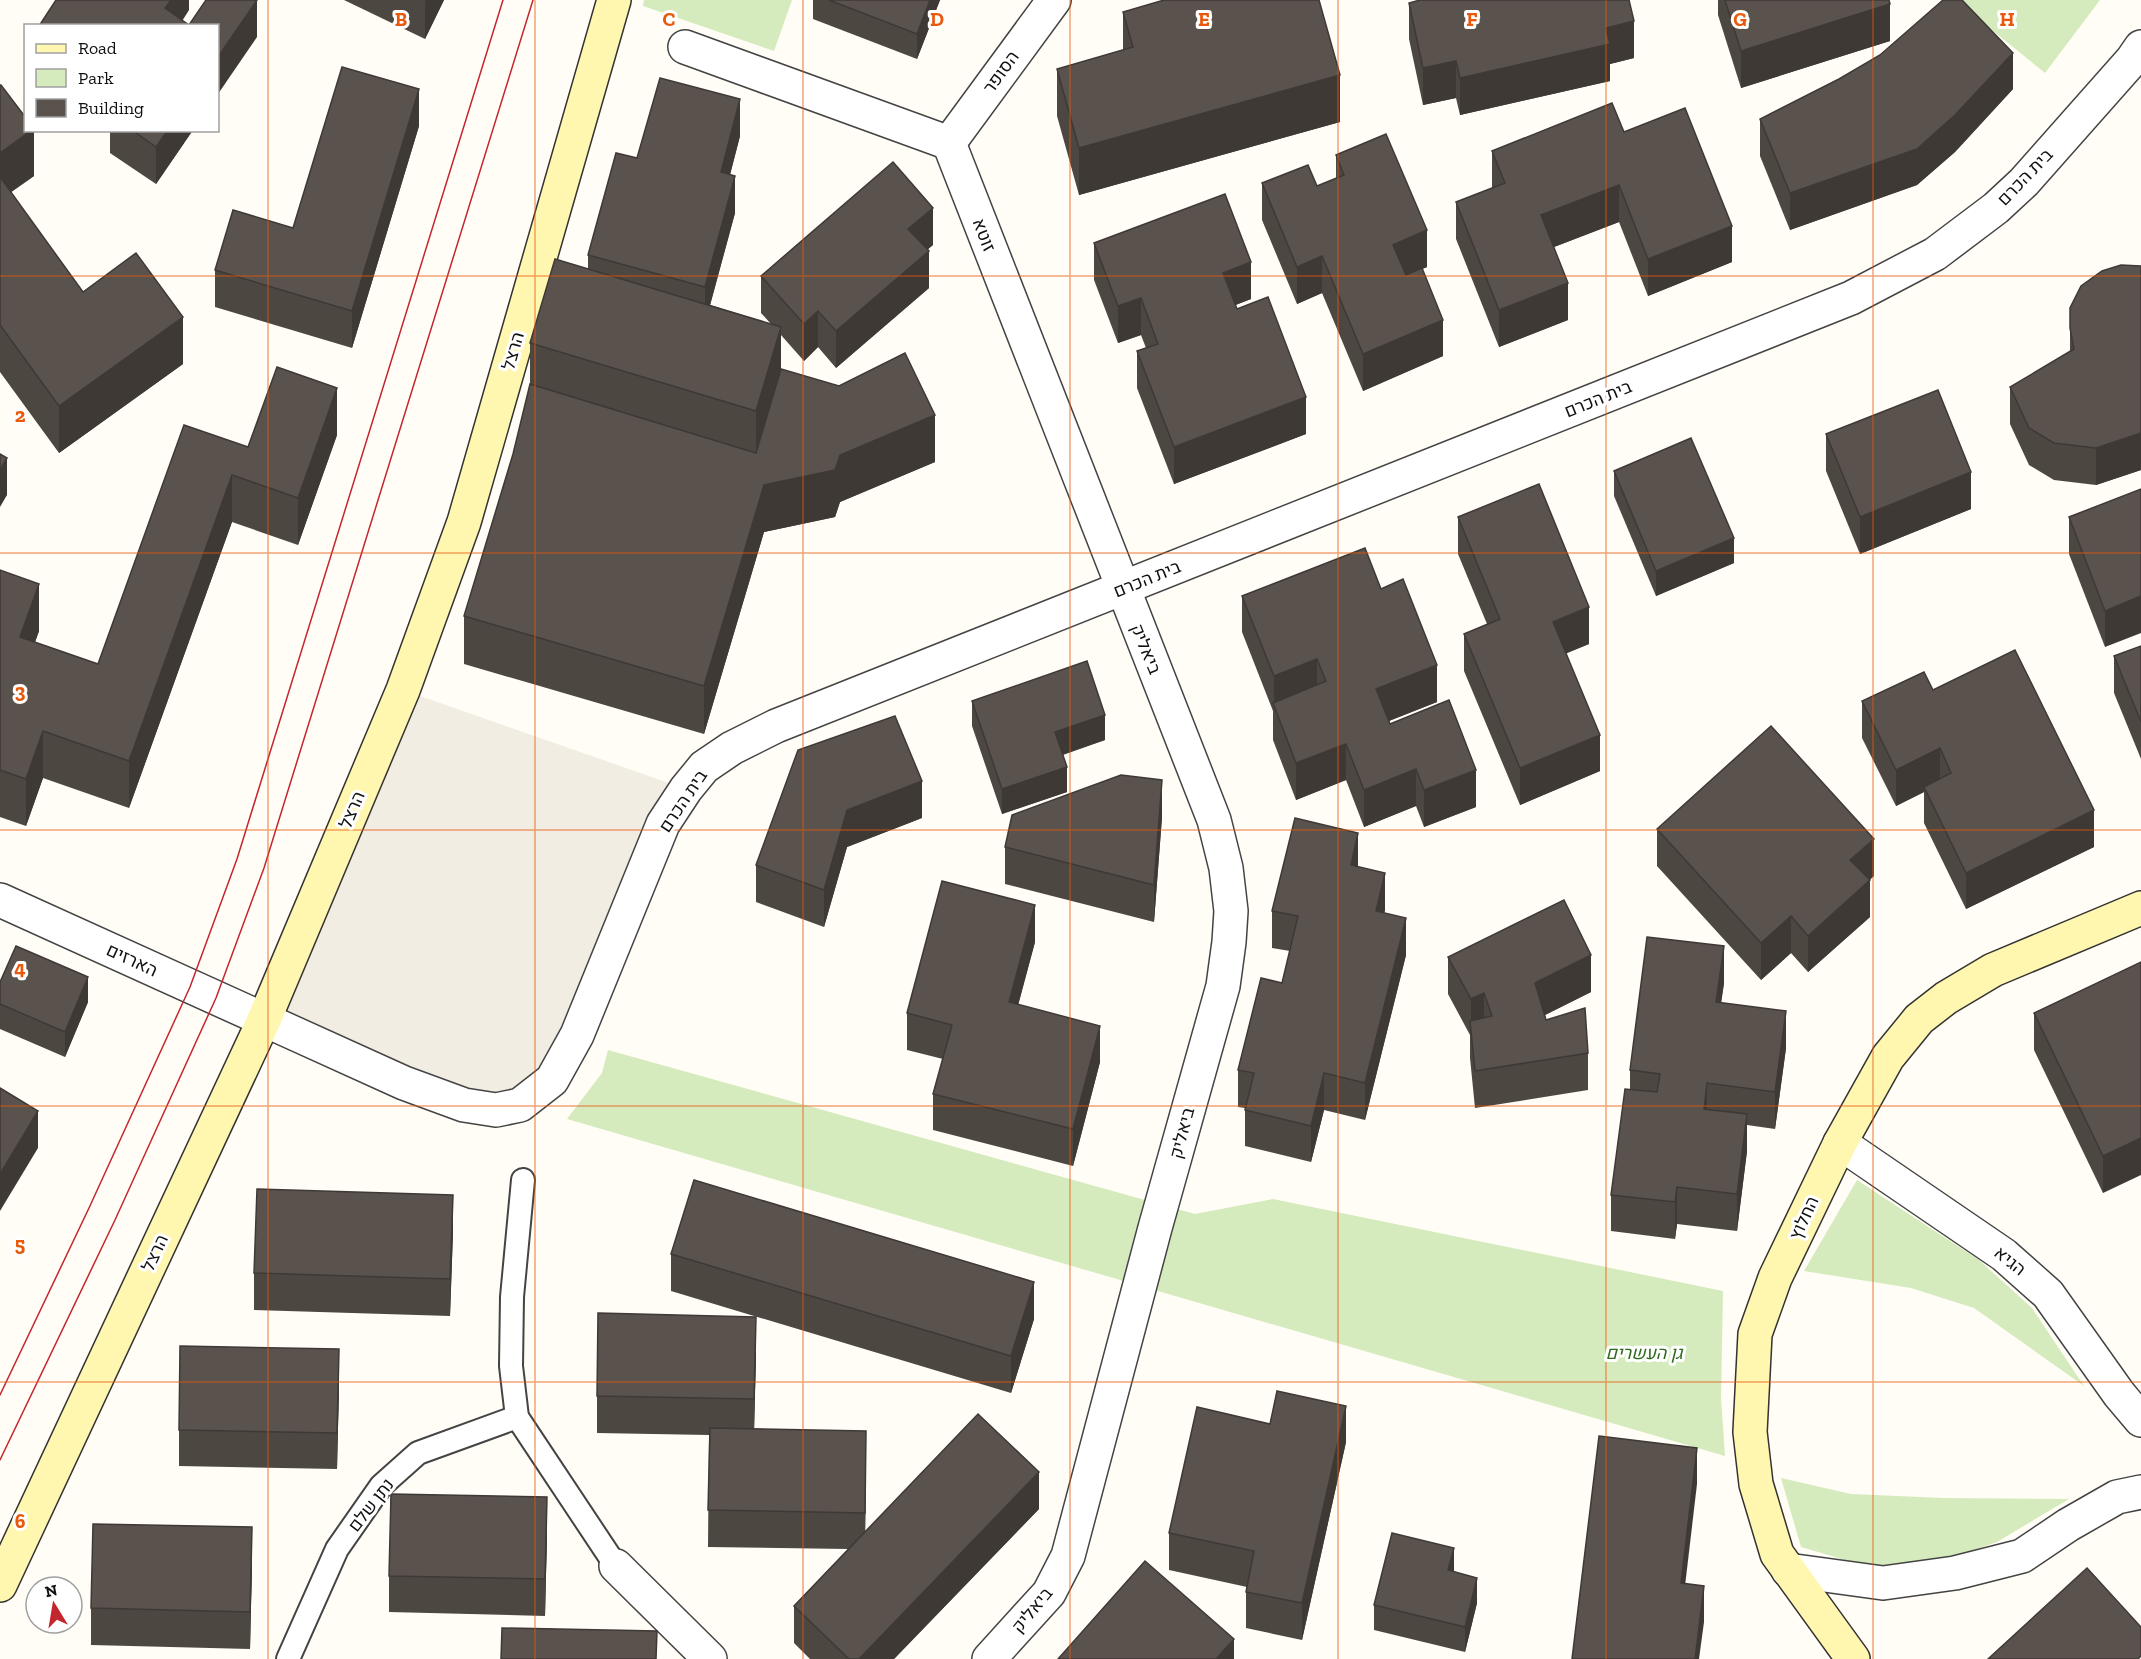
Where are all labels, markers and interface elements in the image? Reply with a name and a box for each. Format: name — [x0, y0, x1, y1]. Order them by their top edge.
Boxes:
text: B — [395, 7, 407, 31]
text: C — [663, 7, 676, 31]
text: D — [930, 7, 944, 31]
text: E — [1198, 7, 1210, 31]
text: F — [1466, 7, 1478, 31]
text: G — [1733, 7, 1747, 31]
text: H — [1999, 7, 2015, 31]
legend — [24, 24, 219, 132]
text: Road — [78, 37, 117, 59]
street label: הסופר — [978, 46, 1024, 98]
text: Park — [78, 67, 114, 89]
text: Building — [78, 97, 144, 119]
street label: בית הכרם — [1993, 144, 2058, 210]
street label: זוטא — [968, 215, 1000, 255]
street label: הרצל — [497, 329, 529, 373]
street label: בית הכרם — [1561, 375, 1635, 422]
text: 2 — [15, 403, 26, 427]
street label: בית הכרם — [1110, 555, 1184, 602]
street label: ביאליק — [1126, 621, 1166, 678]
text: 3 — [15, 679, 26, 703]
street label: בית הכרם — [654, 765, 712, 836]
street label: הרצל — [334, 788, 370, 832]
street label: הארזים — [103, 939, 161, 981]
text: 4 — [14, 956, 26, 980]
street label: ביאליק — [1165, 1104, 1200, 1161]
street label: החלוץ — [1784, 1193, 1824, 1243]
street label: הרצל — [137, 1231, 173, 1275]
text: 5 — [15, 1232, 25, 1256]
street label: הגיא — [1990, 1242, 2030, 1280]
park label: גן העשרים — [1605, 1342, 1684, 1364]
street label: נתן שלם — [343, 1474, 399, 1536]
text: 6 — [15, 1509, 26, 1533]
north arrow — [24, 1575, 84, 1635]
text: N — [43, 1580, 59, 1601]
street label: ביאליק — [1007, 1582, 1058, 1637]

